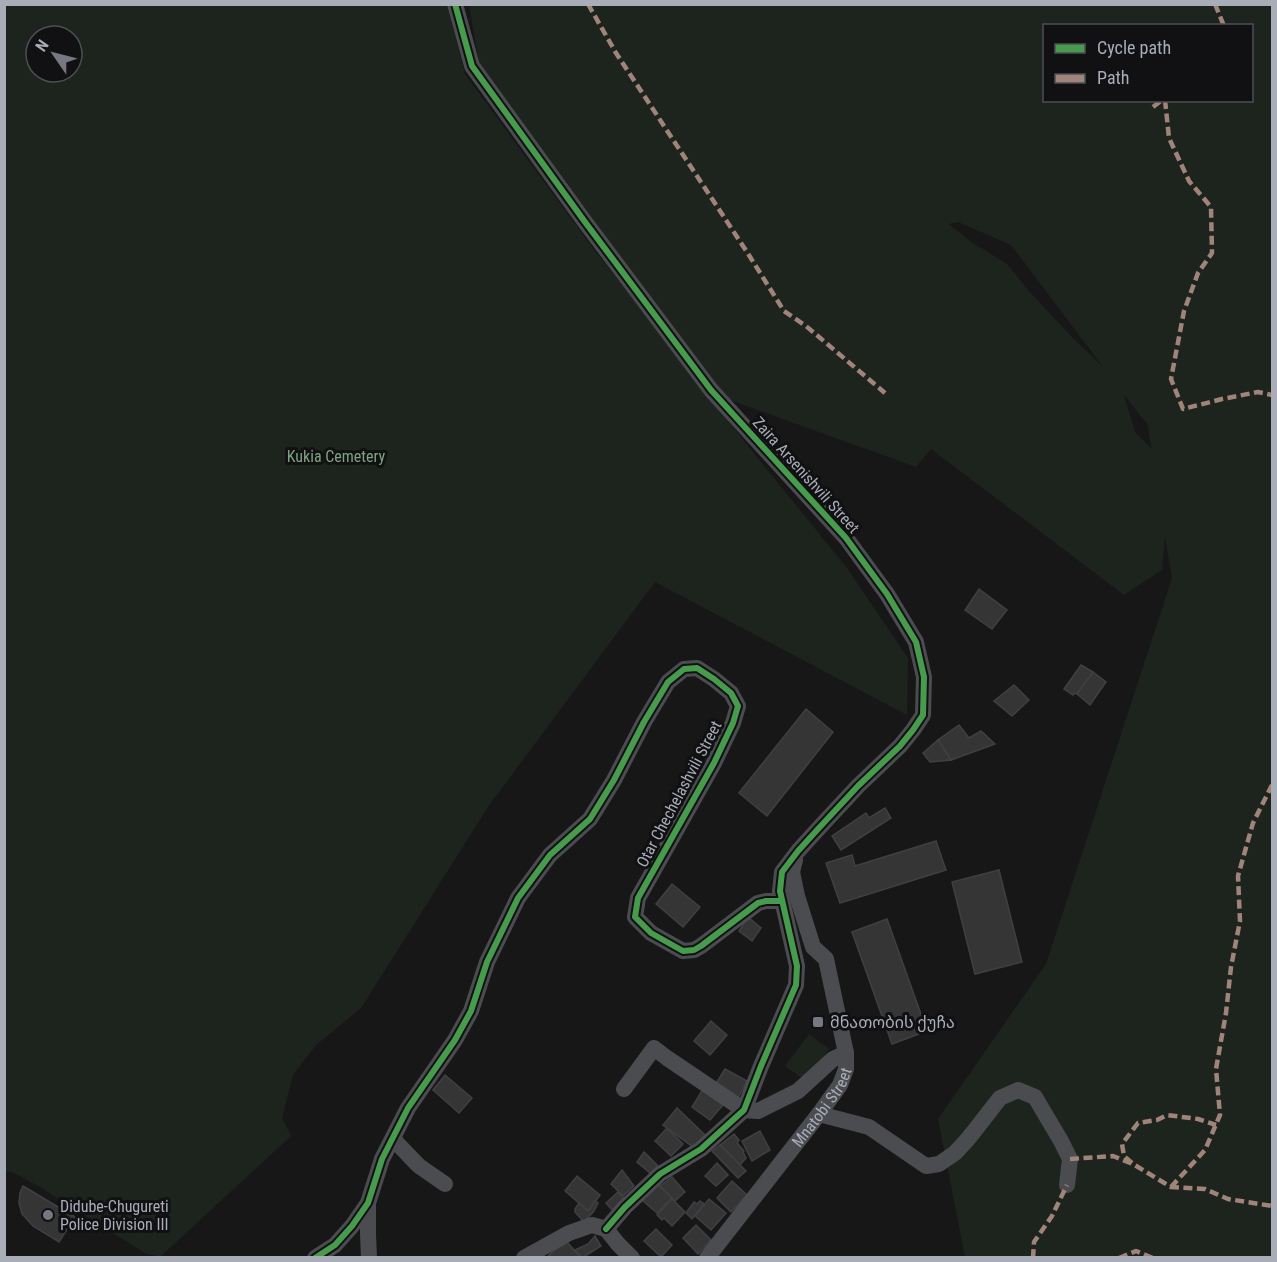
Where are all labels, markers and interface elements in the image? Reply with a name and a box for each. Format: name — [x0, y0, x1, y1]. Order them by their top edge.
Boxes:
north arrow — [24, 24, 84, 84]
legend — [1043, 24, 1253, 102]
text: N — [32, 36, 53, 55]
text: Cycle path — [1097, 37, 1171, 58]
text: Path — [1097, 67, 1130, 88]
street label: Zaira Arsenishvili Street — [749, 413, 863, 537]
park label: Kukia Cemetery — [287, 447, 386, 466]
street label: Otar Chechelashvili Street — [632, 717, 726, 870]
place label: მნათობის ქუჩა — [830, 1013, 955, 1032]
marker: მნათობის ქუჩა — [811, 1015, 825, 1029]
street label: Mnatobi Street — [788, 1064, 855, 1151]
place label: Didube-Chugureti Police Division III — [60, 1197, 169, 1234]
marker: Didube-Chugureti Police Division III — [41, 1208, 55, 1222]

